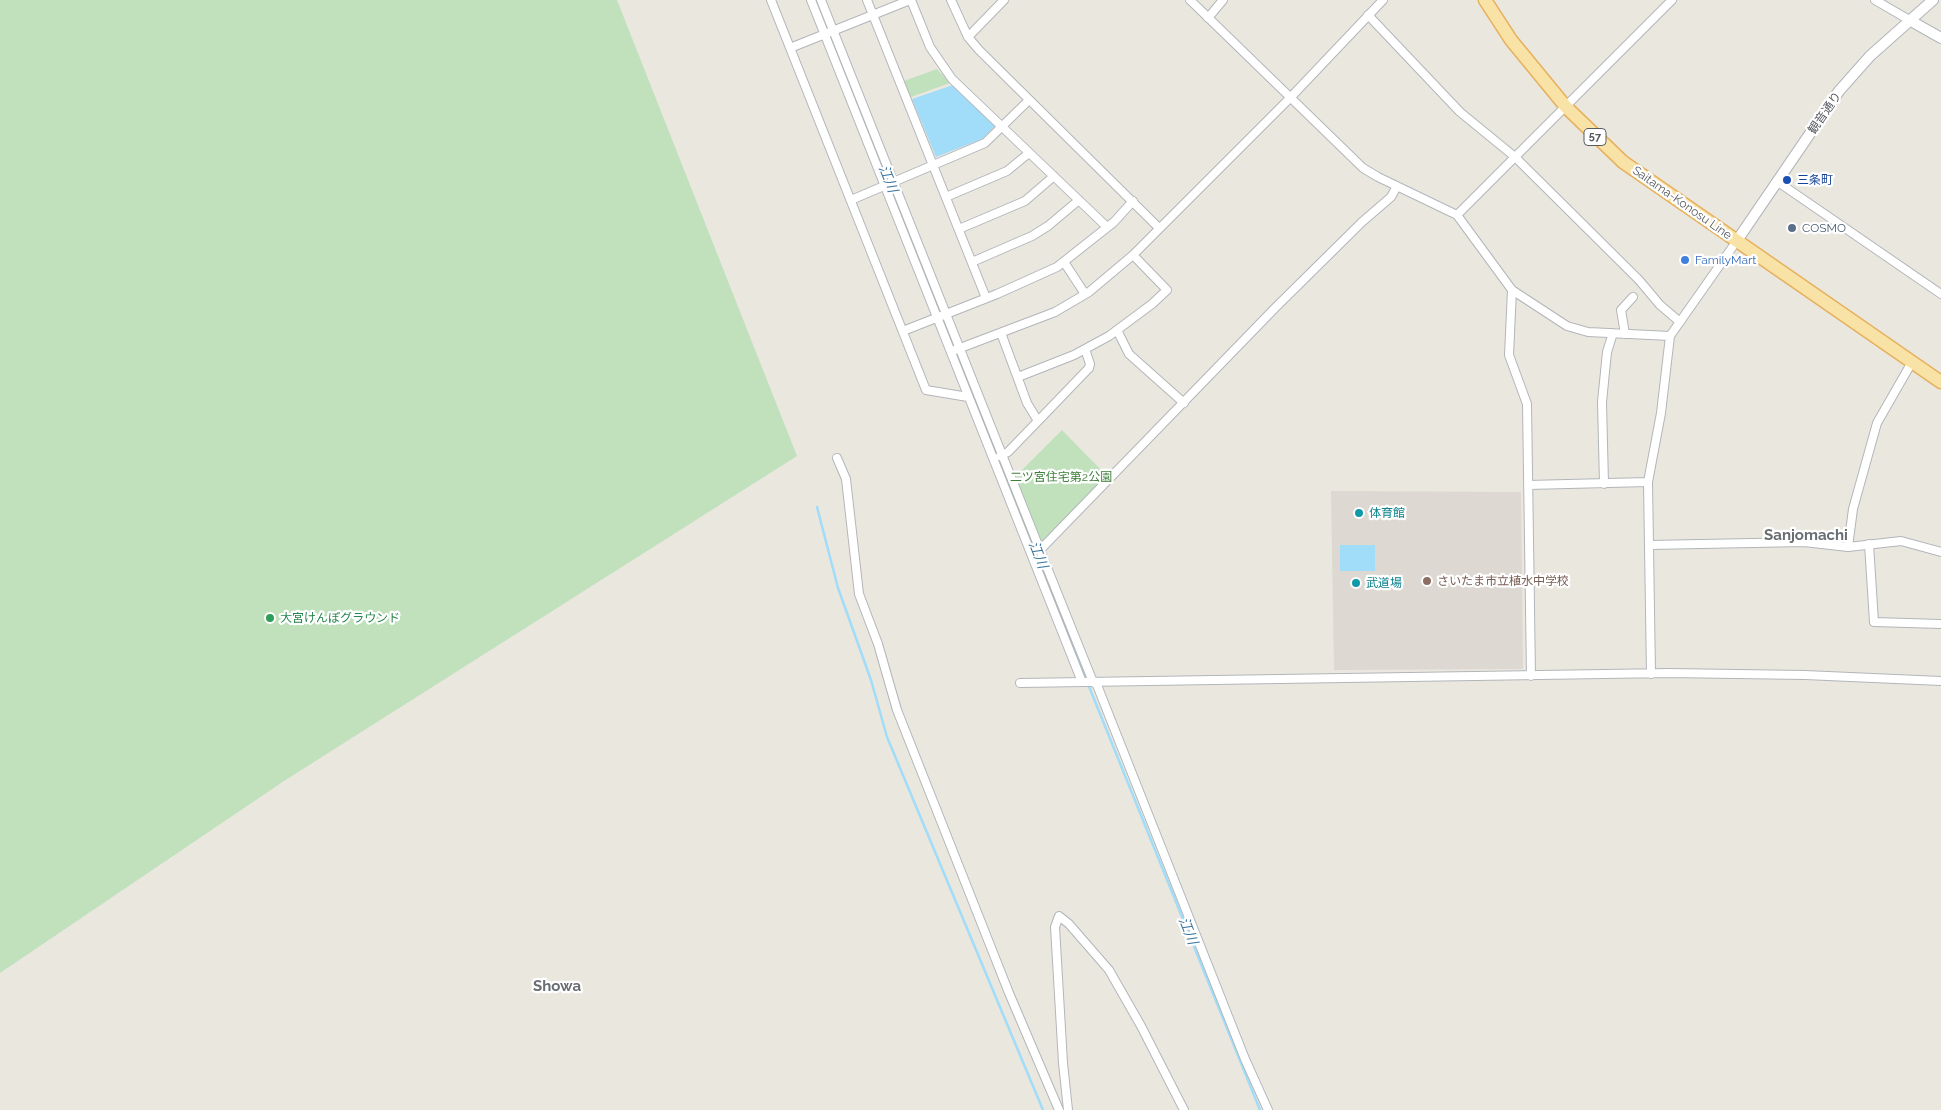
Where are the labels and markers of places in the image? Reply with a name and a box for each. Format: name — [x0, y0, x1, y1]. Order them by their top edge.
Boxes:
place label: 三条町 — [1797, 173, 1833, 187]
marker: 三条町 — [1781, 174, 1793, 186]
place label: COSMO — [1802, 221, 1846, 235]
marker: COSMO — [1786, 222, 1798, 234]
place label: FamilyMart — [1695, 253, 1756, 267]
marker: FamilyMart — [1679, 254, 1691, 266]
place label: 体育館 — [1369, 506, 1405, 520]
marker: 体育館 — [1353, 507, 1365, 519]
place label: さいたま市立植水中学校 — [1437, 574, 1569, 588]
marker: さいたま市立植水中学校 — [1421, 575, 1433, 587]
place label: 武道場 — [1366, 576, 1402, 590]
marker: 武道場 — [1350, 577, 1362, 589]
place label: 大宮けんぽグラウンド — [280, 611, 400, 625]
marker: 大宮けんぽグラウンド — [264, 612, 276, 624]

